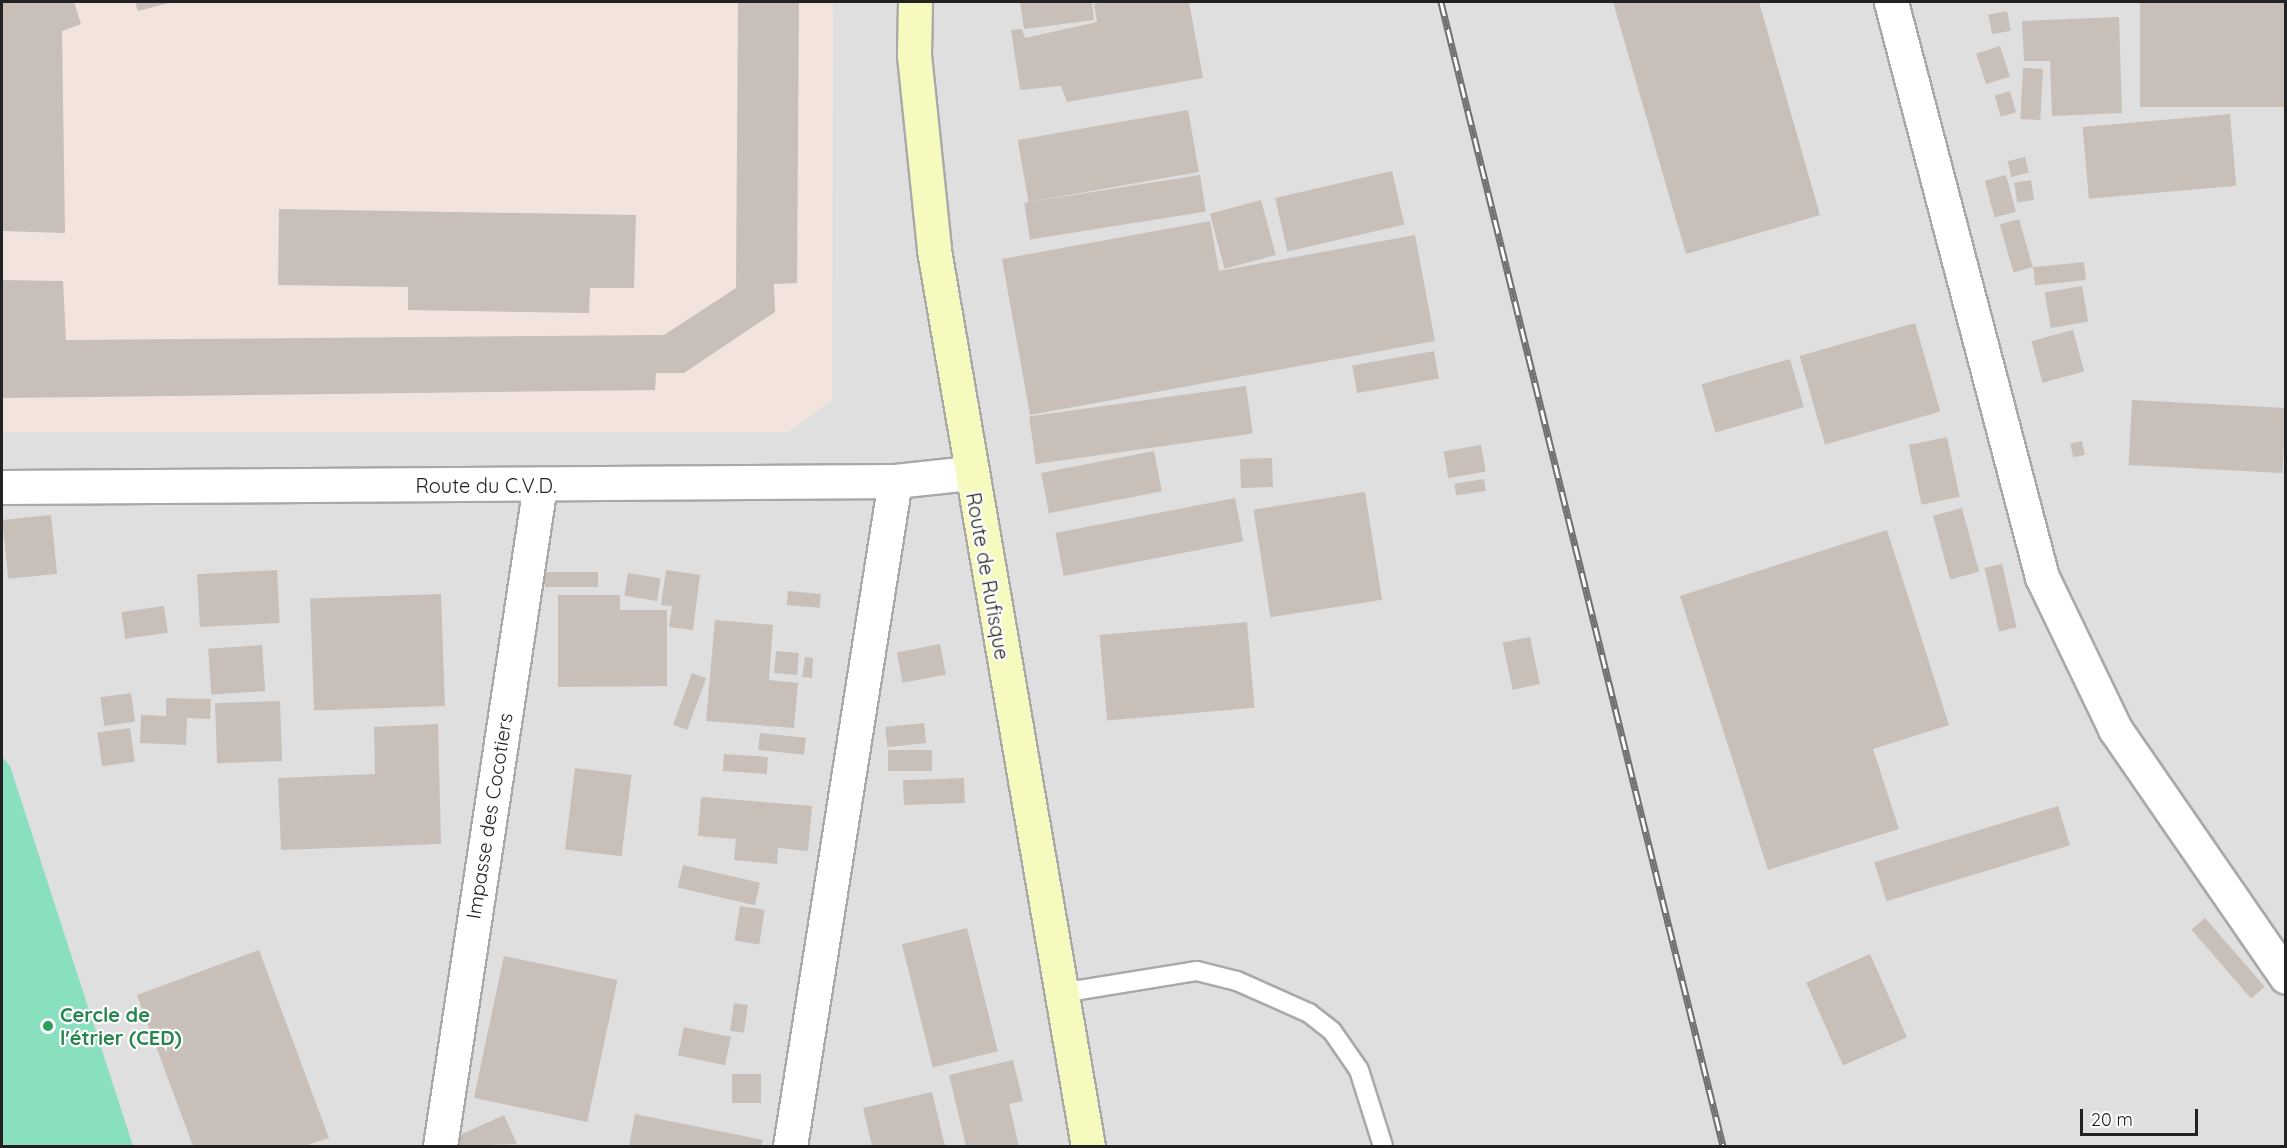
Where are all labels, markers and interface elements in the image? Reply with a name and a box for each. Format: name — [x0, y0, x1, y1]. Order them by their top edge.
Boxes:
street label: Route du C.V.D. — [415, 473, 557, 497]
street label: Route de Rufisque — [961, 491, 1015, 661]
street label: Impasse des Cocotiers — [461, 711, 517, 921]
place label: Cercle de l'étrier (CED) — [60, 1002, 182, 1049]
marker: Cercle de l'étrier (CED) — [41, 1019, 55, 1033]
scale bar — [2083, 1097, 2202, 1135]
text: 20 m — [2091, 1108, 2133, 1131]

